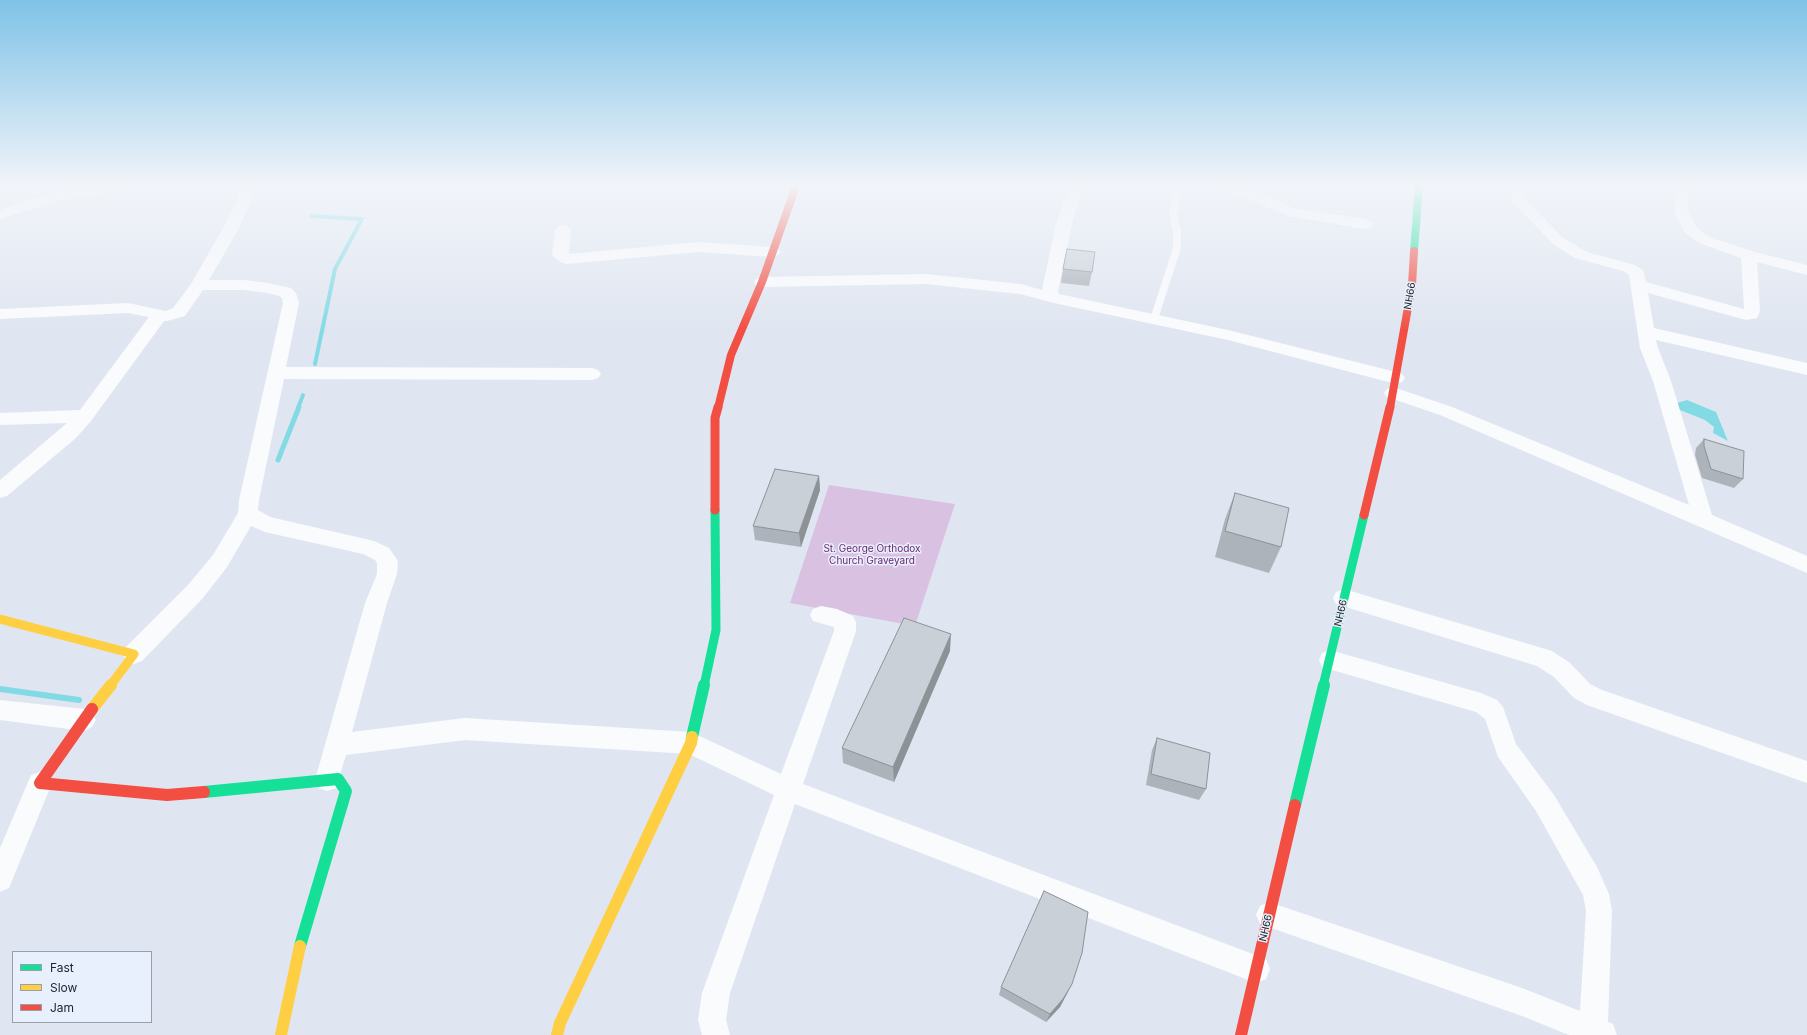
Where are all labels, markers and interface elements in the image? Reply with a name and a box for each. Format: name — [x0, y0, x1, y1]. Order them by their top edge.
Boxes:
street label: NH66 — [1402, 282, 1418, 310]
park label: St. George Orthodox Church Graveyard — [823, 543, 921, 566]
street label: NH66 — [1332, 598, 1350, 628]
street label: NH66 — [1257, 913, 1275, 943]
legend — [12, 951, 152, 1023]
text: Fast — [50, 960, 74, 975]
text: Slow — [50, 980, 77, 995]
text: Jam — [50, 1000, 74, 1015]

